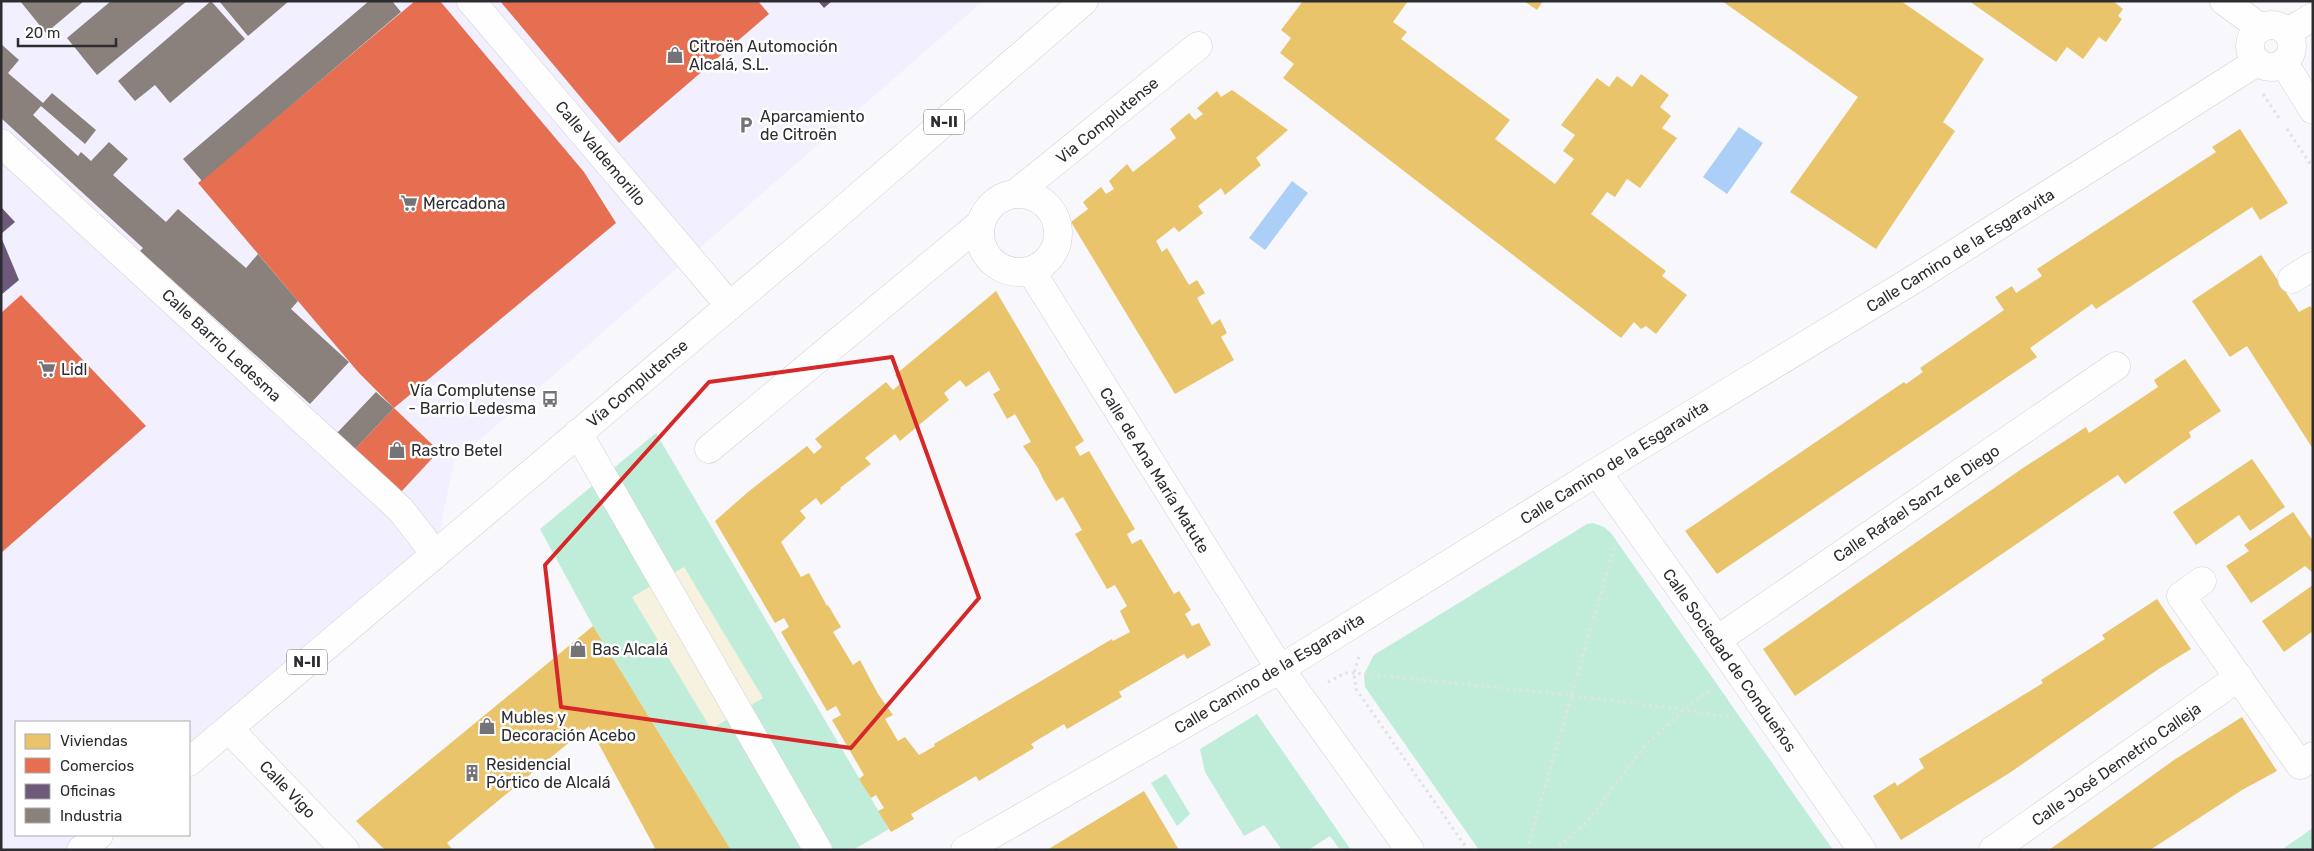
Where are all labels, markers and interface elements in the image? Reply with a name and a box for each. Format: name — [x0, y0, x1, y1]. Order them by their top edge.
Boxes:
scale bar — [18, 15, 115, 47]
text: 20 m — [25, 24, 60, 42]
place label: Citroën Automoción Alcalá, S.L. — [689, 37, 838, 74]
shop icon: Citroën Automoción Alcalá, S.L. — [665, 45, 685, 65]
street label: Via Complutense — [1052, 73, 1162, 167]
street label: Calle Valdemorillo — [551, 97, 650, 210]
place label: Aparcamiento de Citroën — [760, 107, 865, 144]
road number: N-II — [924, 110, 964, 134]
parking icon: Aparcamiento de Citroën — [736, 115, 756, 135]
street label: Calle Camino de la Esgaravita — [1863, 185, 2058, 316]
supermarket icon: Mercadona — [399, 193, 419, 213]
place label: Mercadona — [423, 194, 505, 213]
street label: Calle Barrio Ledesma — [158, 285, 285, 406]
street label: Vía Complutense — [583, 336, 692, 431]
supermarket icon: Lidl — [37, 359, 57, 379]
place label: Lidl — [61, 360, 87, 379]
place label: Vía Complutense - Barrio Ledesma — [408, 381, 536, 418]
street label: Calle de Ana María Matute — [1096, 384, 1214, 557]
bus stop icon: Vía Complutense - Barrio Ledesma — [540, 389, 560, 409]
street label: Calle Camino de la Esgaravita — [1517, 397, 1712, 528]
shop icon: Rastro Betel — [387, 440, 407, 460]
place label: Rastro Betel — [411, 441, 502, 460]
street label: Calle Rafael Sanz de Diego — [1829, 441, 2003, 566]
street label: Calle Sociedad de Condueños — [1659, 565, 1800, 756]
street label: Calle Camino de la Esgaravita — [1171, 609, 1368, 738]
shop icon: Bas Alcalá — [568, 639, 588, 659]
place label: Bas Alcalá — [592, 640, 668, 659]
road number: N-II — [287, 650, 327, 674]
street label: Calle José Demetrio Calleja — [2028, 699, 2204, 830]
place label: Mubles y Decoración Acebo — [501, 708, 636, 745]
shop icon: Mubles y Decoración Acebo — [477, 716, 497, 736]
legend — [15, 721, 190, 836]
text: Viviendas — [60, 732, 128, 750]
place label: Residencial Pórtico de Alcalá — [486, 755, 610, 792]
text: Comercios — [60, 757, 134, 775]
street label: Calle Vigo — [256, 757, 320, 822]
building icon: Residencial Pórtico de Alcalá — [462, 763, 482, 783]
text: Oficinas — [60, 782, 116, 800]
text: Industria — [60, 807, 122, 825]

